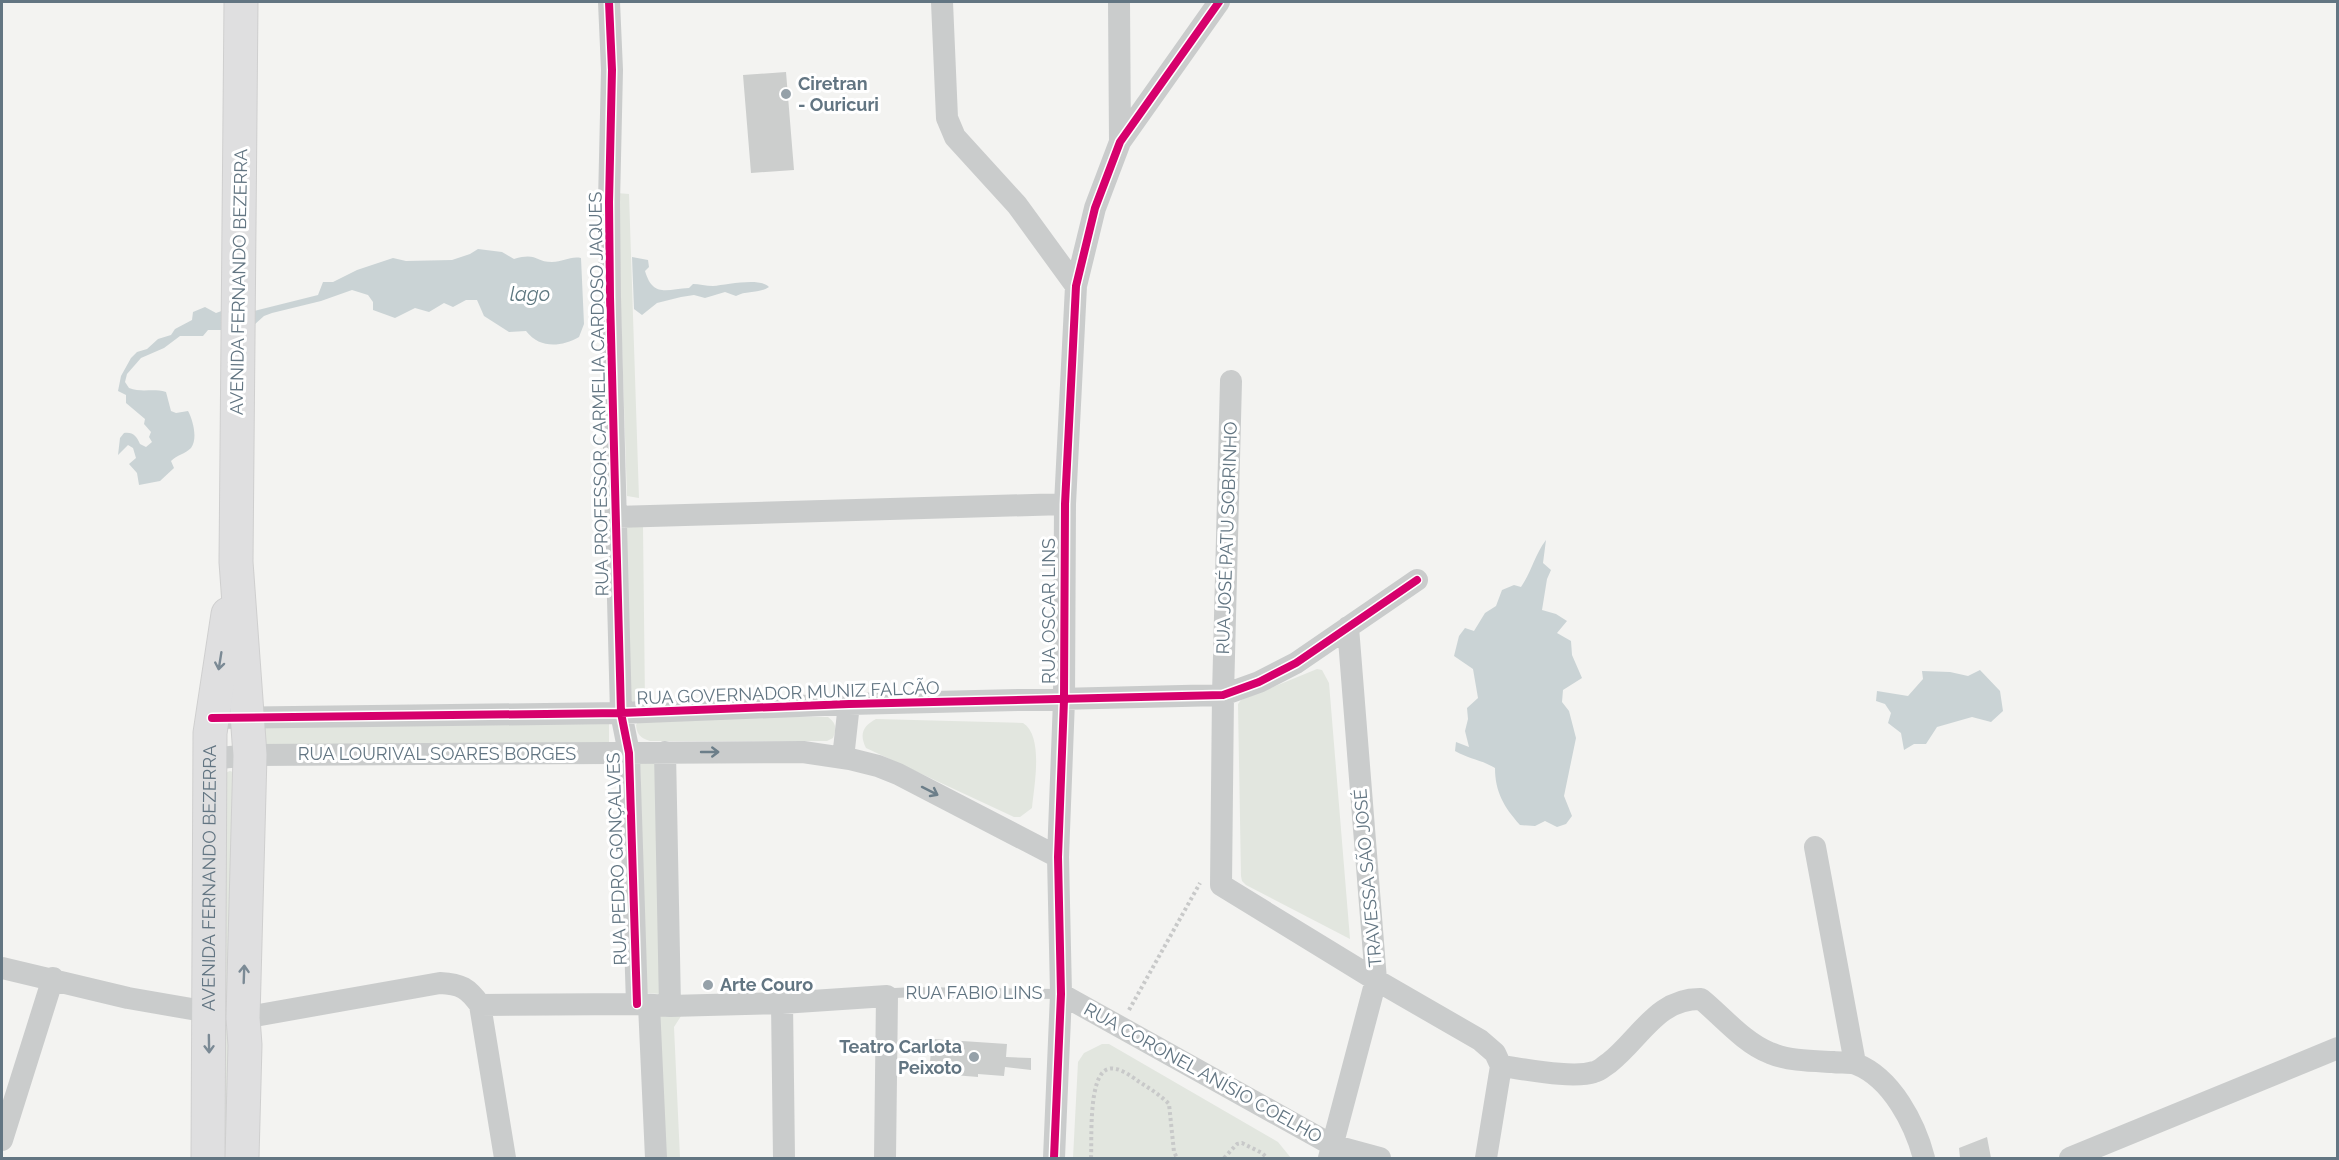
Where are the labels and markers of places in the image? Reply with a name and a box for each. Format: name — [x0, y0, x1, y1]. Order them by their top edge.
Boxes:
place label: Ciretran - Ouricuri — [798, 73, 879, 115]
marker: Ciretran - Ouricuri — [779, 87, 793, 101]
place label: Arte Couro — [720, 974, 813, 995]
marker: Arte Couro — [701, 978, 715, 992]
place label: Teatro Carlota Peixoto — [839, 1036, 962, 1078]
marker: Teatro Carlota Peixoto — [967, 1050, 981, 1064]

